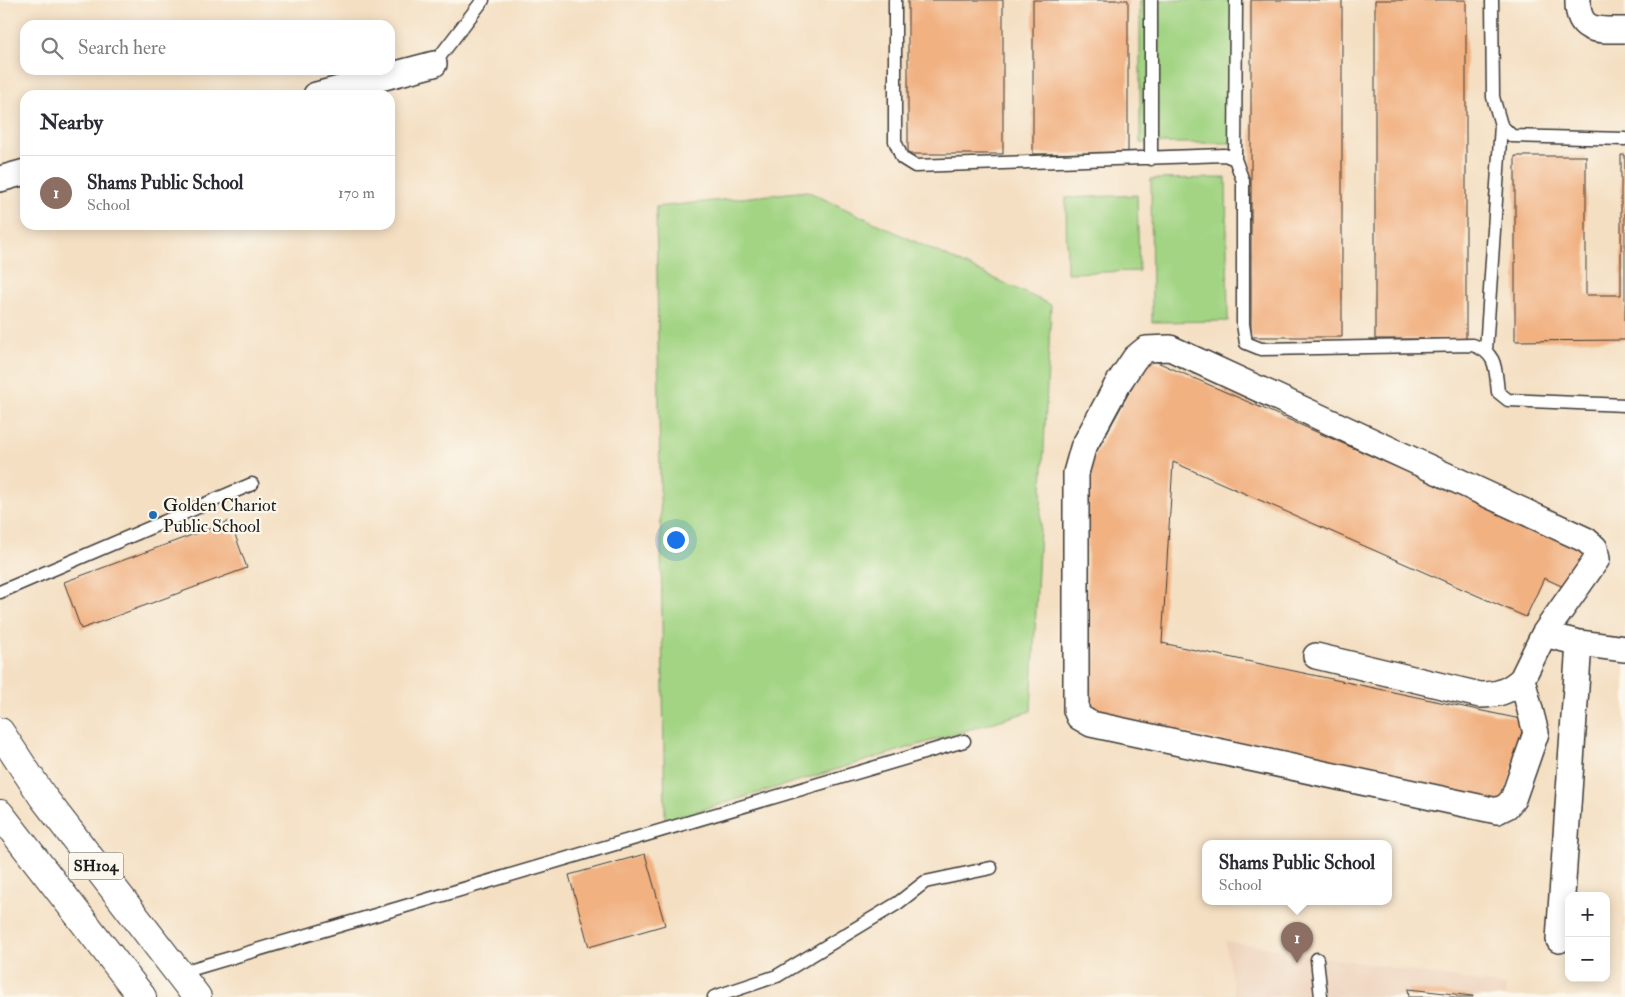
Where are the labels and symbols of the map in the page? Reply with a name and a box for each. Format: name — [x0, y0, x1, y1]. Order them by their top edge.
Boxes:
place label: Golden Chariot Public School — [163, 494, 277, 538]
marker: Golden Chariot Public School — [147, 509, 159, 521]
your location — [663, 527, 689, 553]
road number: SH104 — [68, 852, 124, 879]
pin: 1 — [1281, 922, 1313, 963]

